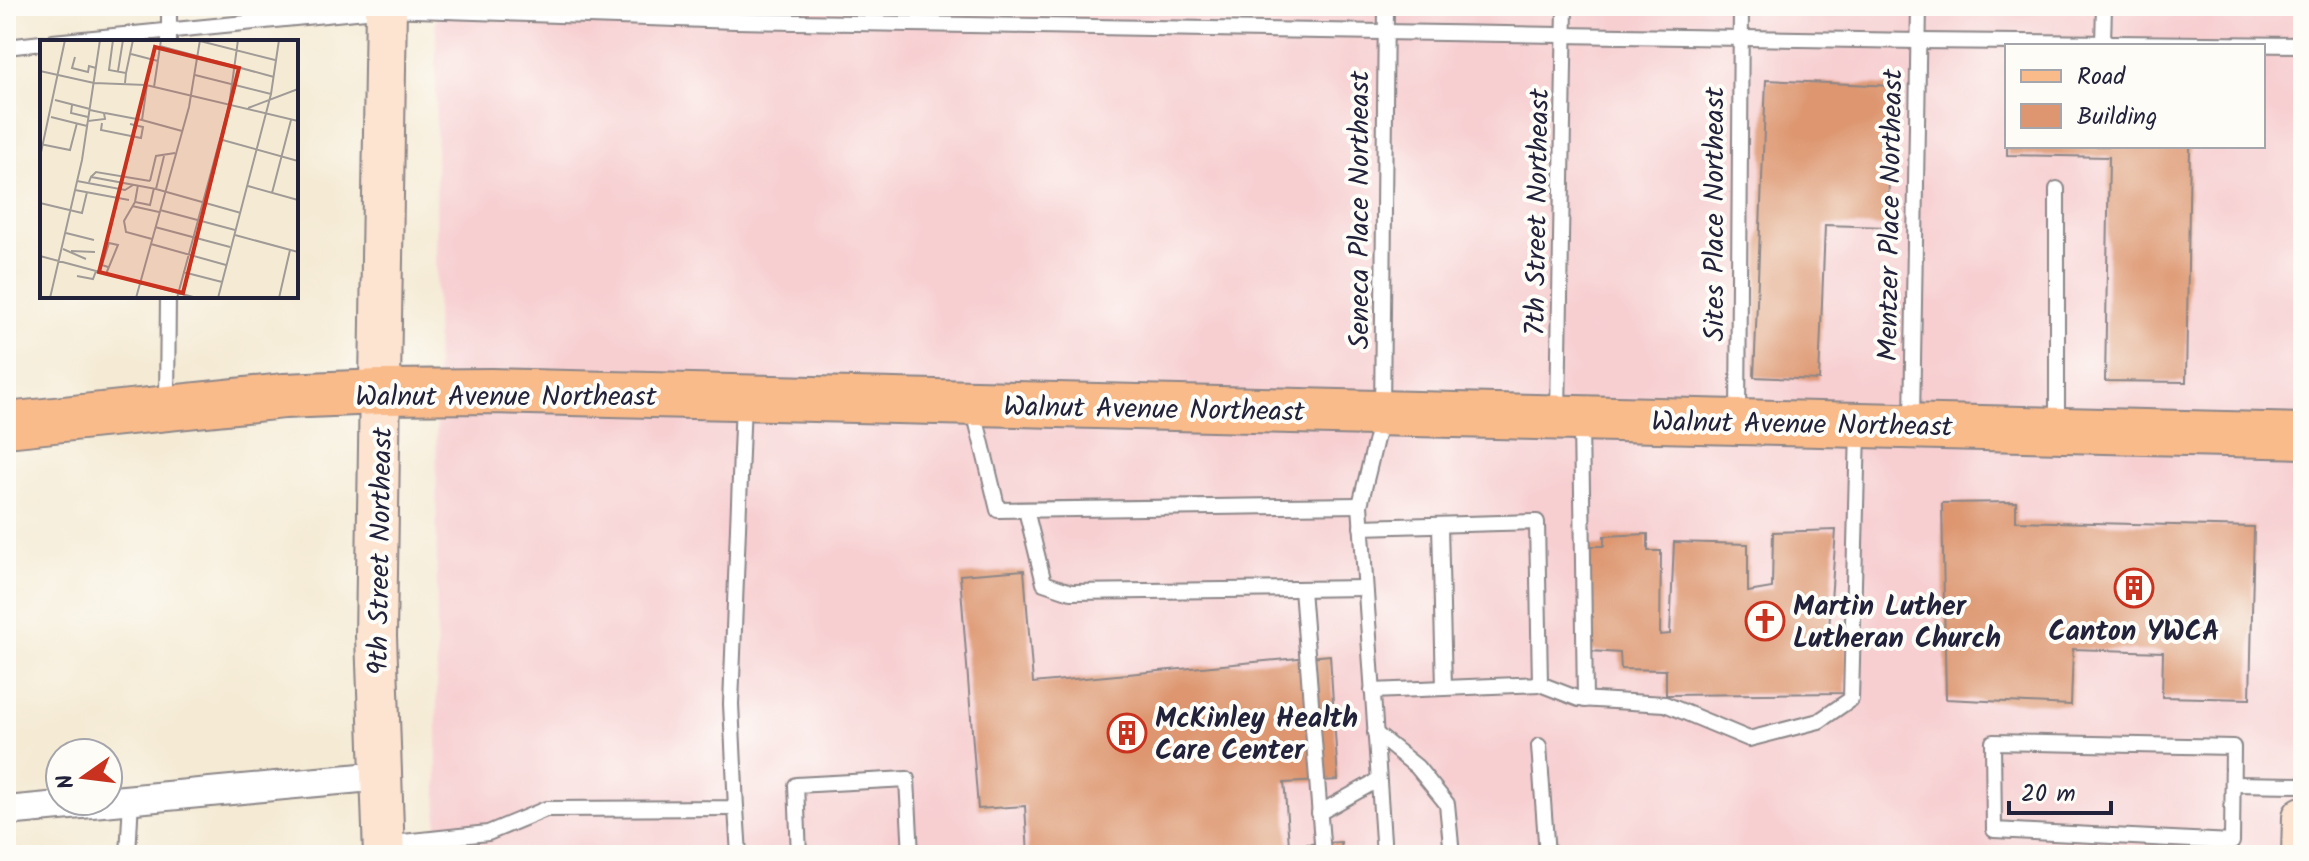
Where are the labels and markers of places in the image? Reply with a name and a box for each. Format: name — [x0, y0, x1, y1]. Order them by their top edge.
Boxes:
building icon: Canton YWCA — [2113, 567, 2155, 609]
place label: Martin Luther Lutheran Church — [1793, 585, 2001, 662]
church icon: Martin Luther Lutheran Church — [1744, 600, 1786, 642]
place label: Canton YWCA — [2048, 610, 2220, 655]
place label: McKinley Health Care Center — [1155, 697, 1358, 774]
building icon: McKinley Health Care Center — [1106, 712, 1148, 754]

